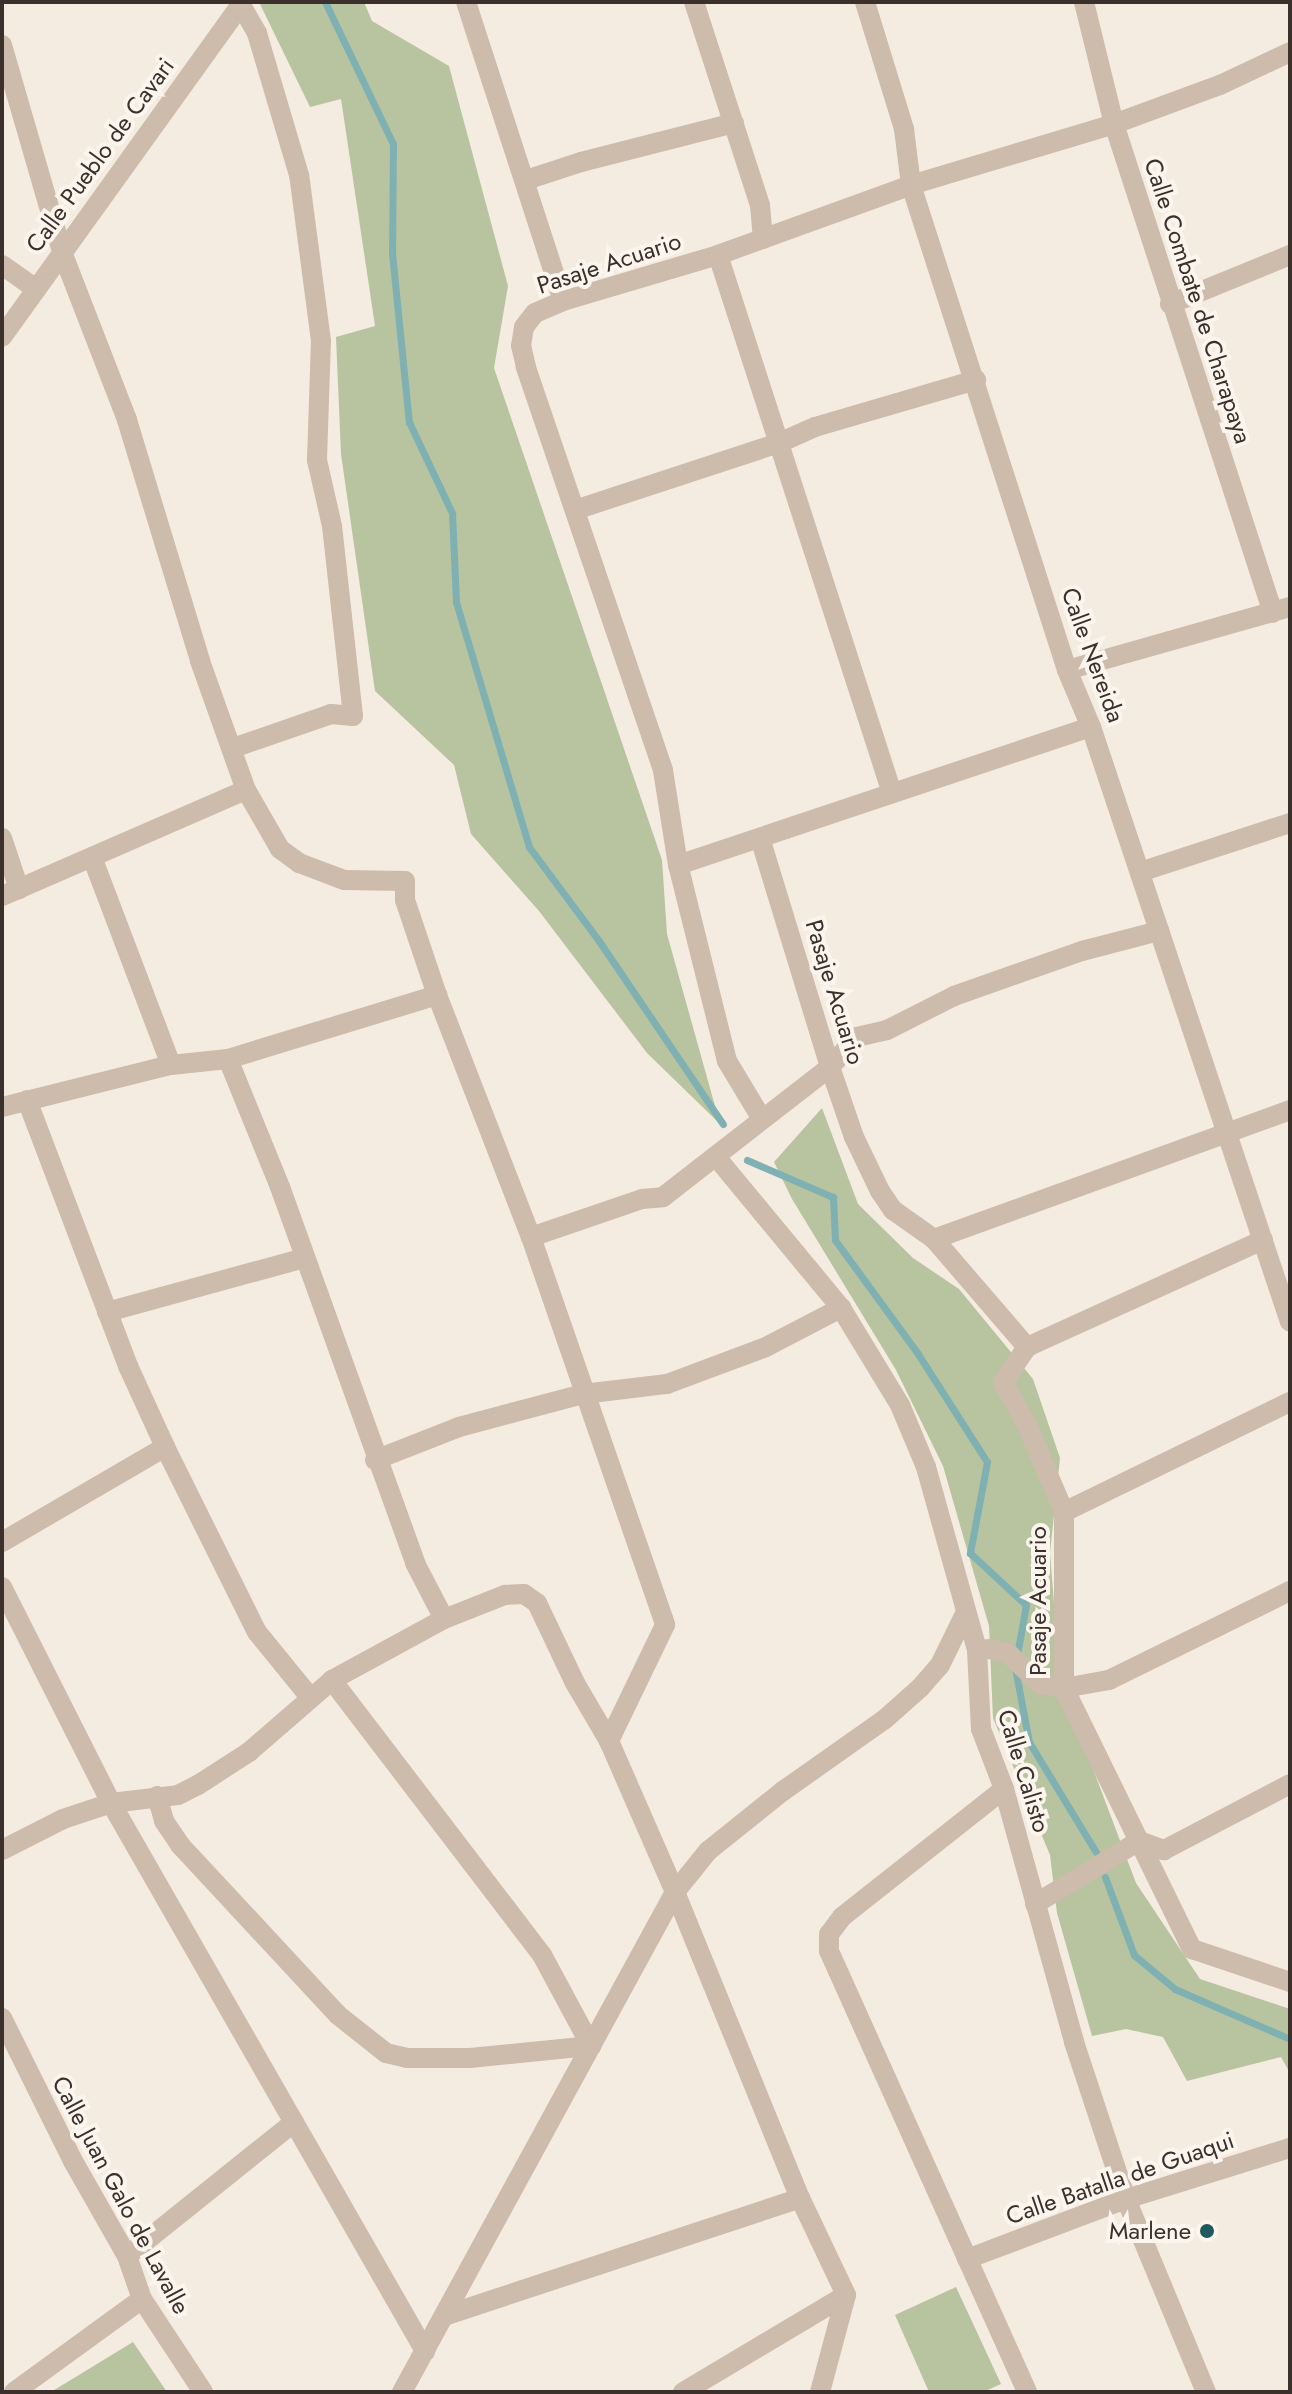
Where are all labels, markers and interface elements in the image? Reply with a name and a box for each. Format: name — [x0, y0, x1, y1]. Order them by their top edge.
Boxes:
street label: Calle Pueblo de Cavari — [20, 52, 180, 258]
street label: Calle Combate de Charapaya — [1138, 155, 1258, 447]
street label: Pasaje Acuario — [533, 226, 685, 300]
street label: Calle Nereida — [1055, 584, 1131, 726]
street label: Pasaje Acuario — [799, 916, 871, 1068]
street label: Pasaje Acuario — [1024, 1526, 1052, 1676]
street label: Calle Calisto — [992, 1706, 1056, 1836]
street label: Calle Juan Galo de Lavalle — [46, 2071, 196, 2319]
street label: Calle Batalla de Guaqui — [1002, 2125, 1238, 2231]
place label: Marlene — [1109, 2217, 1191, 2245]
marker: Marlene — [1198, 2222, 1216, 2240]

